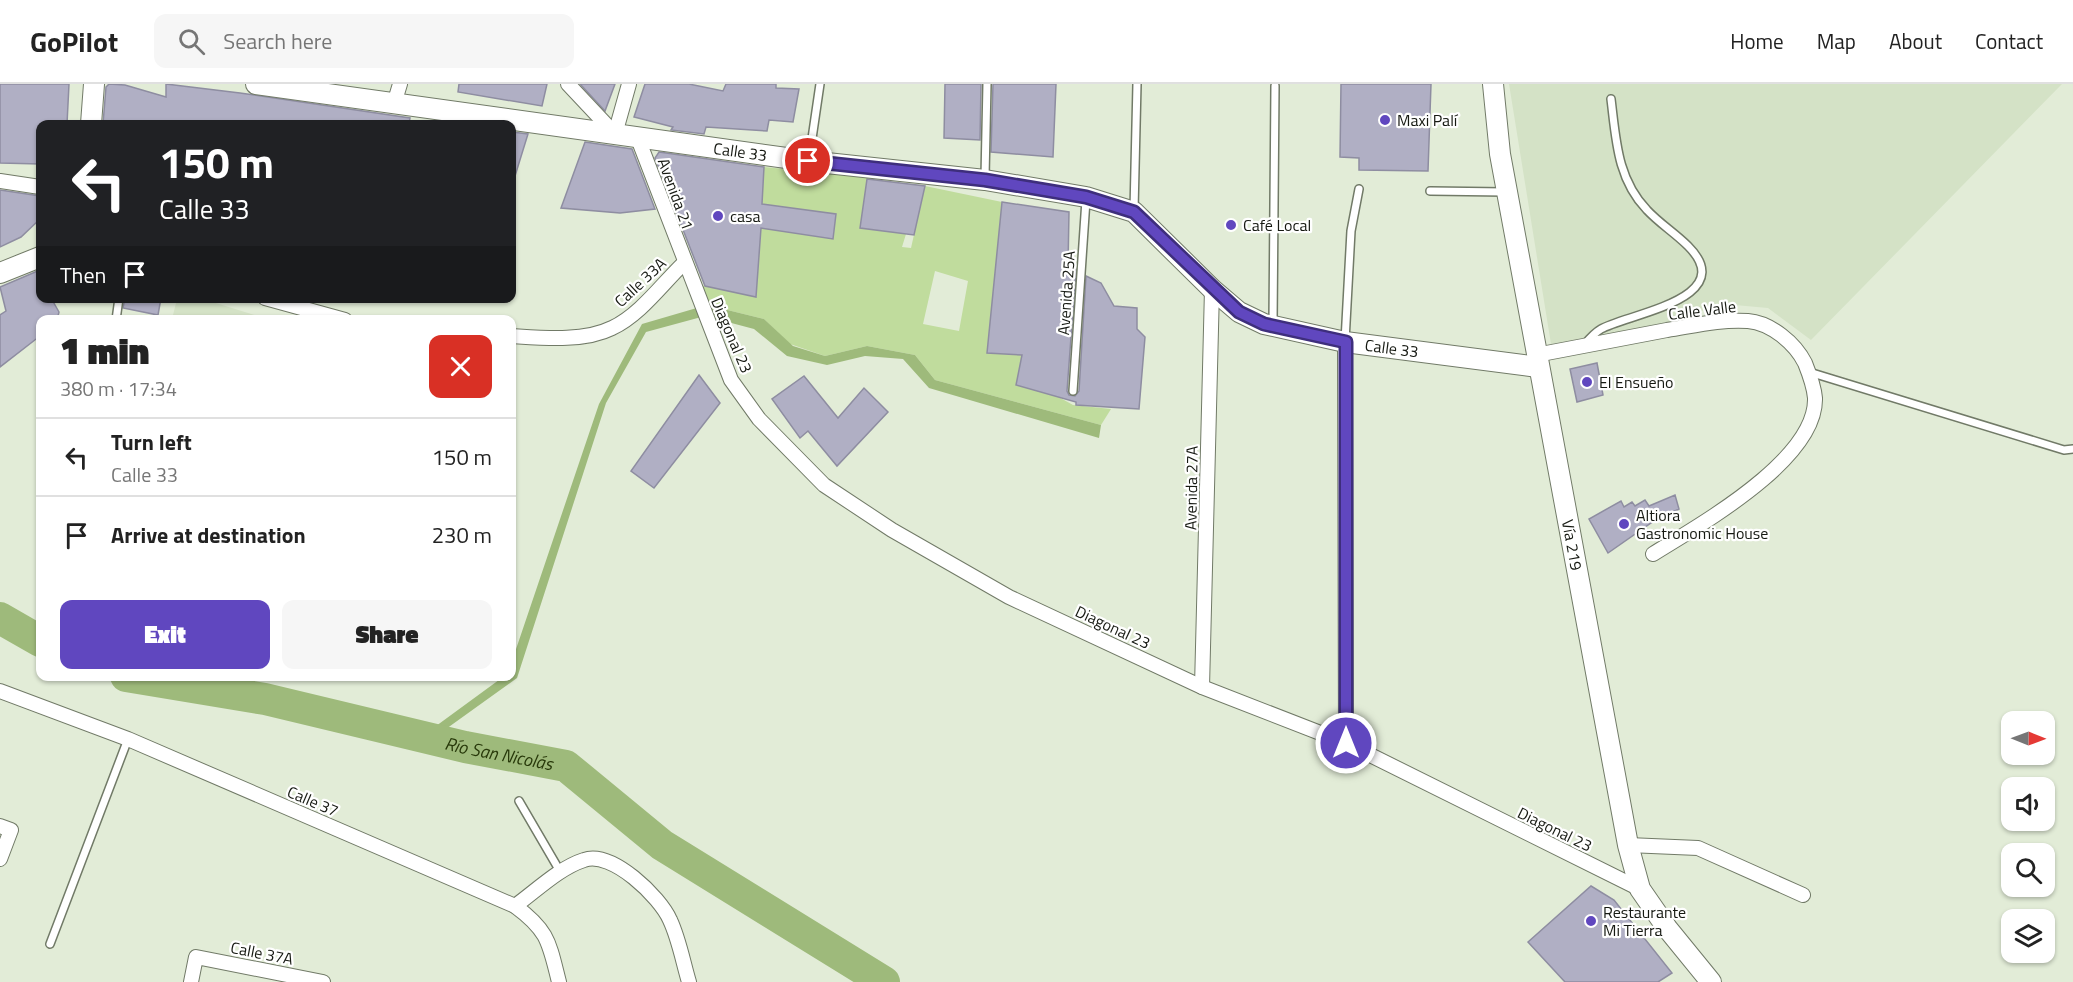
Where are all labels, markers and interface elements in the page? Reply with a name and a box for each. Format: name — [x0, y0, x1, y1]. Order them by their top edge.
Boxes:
search box — [154, 14, 574, 68]
text: GoPilot — [30, 20, 118, 63]
text: Search here — [223, 24, 332, 58]
icon: search — [175, 25, 208, 58]
text: Home — [1730, 25, 1784, 57]
text: Map — [1817, 25, 1856, 57]
text: About — [1889, 25, 1942, 57]
text: Contact — [1975, 25, 2043, 57]
place label: Maxi Palí — [1397, 108, 1459, 132]
marker: Maxi Palí — [1378, 113, 1392, 127]
text: 150 m — [159, 130, 274, 194]
pin — [782, 135, 833, 186]
street label: Calle 33 — [712, 136, 769, 167]
icon: left — [60, 144, 138, 222]
icon: arrive — [791, 144, 824, 177]
street label: Avenida 21 — [652, 155, 700, 233]
text: Calle 33 — [159, 188, 250, 229]
place label: casa — [730, 204, 760, 228]
marker: casa — [711, 209, 725, 223]
place label: Café Local — [1243, 213, 1311, 237]
marker: Café Local — [1224, 218, 1238, 232]
street label: Avenida 25A — [1051, 250, 1081, 336]
street label: Calle 33A — [609, 251, 672, 312]
text: Then — [60, 258, 106, 292]
icon: arrive — [118, 258, 151, 291]
street label: Diagonal 23 — [705, 293, 759, 377]
street label: Calle Valle — [1667, 294, 1737, 326]
text: 1 min — [60, 323, 149, 378]
street label: Calle 33 — [1364, 333, 1420, 363]
button: close — [429, 335, 492, 398]
place label: El Ensueño — [1599, 370, 1674, 394]
text: 380 m · 17:34 — [60, 373, 177, 404]
marker: El Ensueño — [1580, 375, 1594, 389]
text: Turn left — [111, 425, 192, 459]
text: 150 m — [432, 440, 492, 474]
icon: left — [60, 441, 93, 474]
street label: Avenida 27A — [1178, 445, 1204, 530]
text: Calle 33 — [111, 459, 178, 490]
place label: Altiora Gastronomic House — [1636, 503, 1768, 545]
marker: Altiora Gastronomic House — [1617, 517, 1631, 531]
text: Arrive at destination — [111, 518, 306, 552]
text: 230 m — [432, 518, 492, 552]
street label: Vía 219 — [1556, 518, 1589, 572]
icon: arrive — [60, 519, 93, 552]
street label: Diagonal 23 — [1072, 599, 1154, 655]
button: Exit — [60, 600, 270, 669]
button: Share — [282, 600, 492, 669]
position arrow — [1314, 711, 1378, 775]
north arrow — [2001, 711, 2055, 765]
map controls — [2001, 711, 2055, 963]
water label: Río San Nicolás — [442, 729, 556, 777]
button: sound — [2001, 777, 2055, 831]
street label: Calle 37 — [284, 779, 342, 823]
street label: Diagonal 23 — [1514, 801, 1596, 857]
button: search — [2001, 843, 2055, 897]
place label: Restaurante Mi Tierra — [1603, 900, 1686, 942]
button: layers — [2001, 909, 2055, 963]
marker: Restaurante Mi Tierra — [1584, 914, 1598, 928]
street label: Calle 37A — [229, 935, 296, 971]

